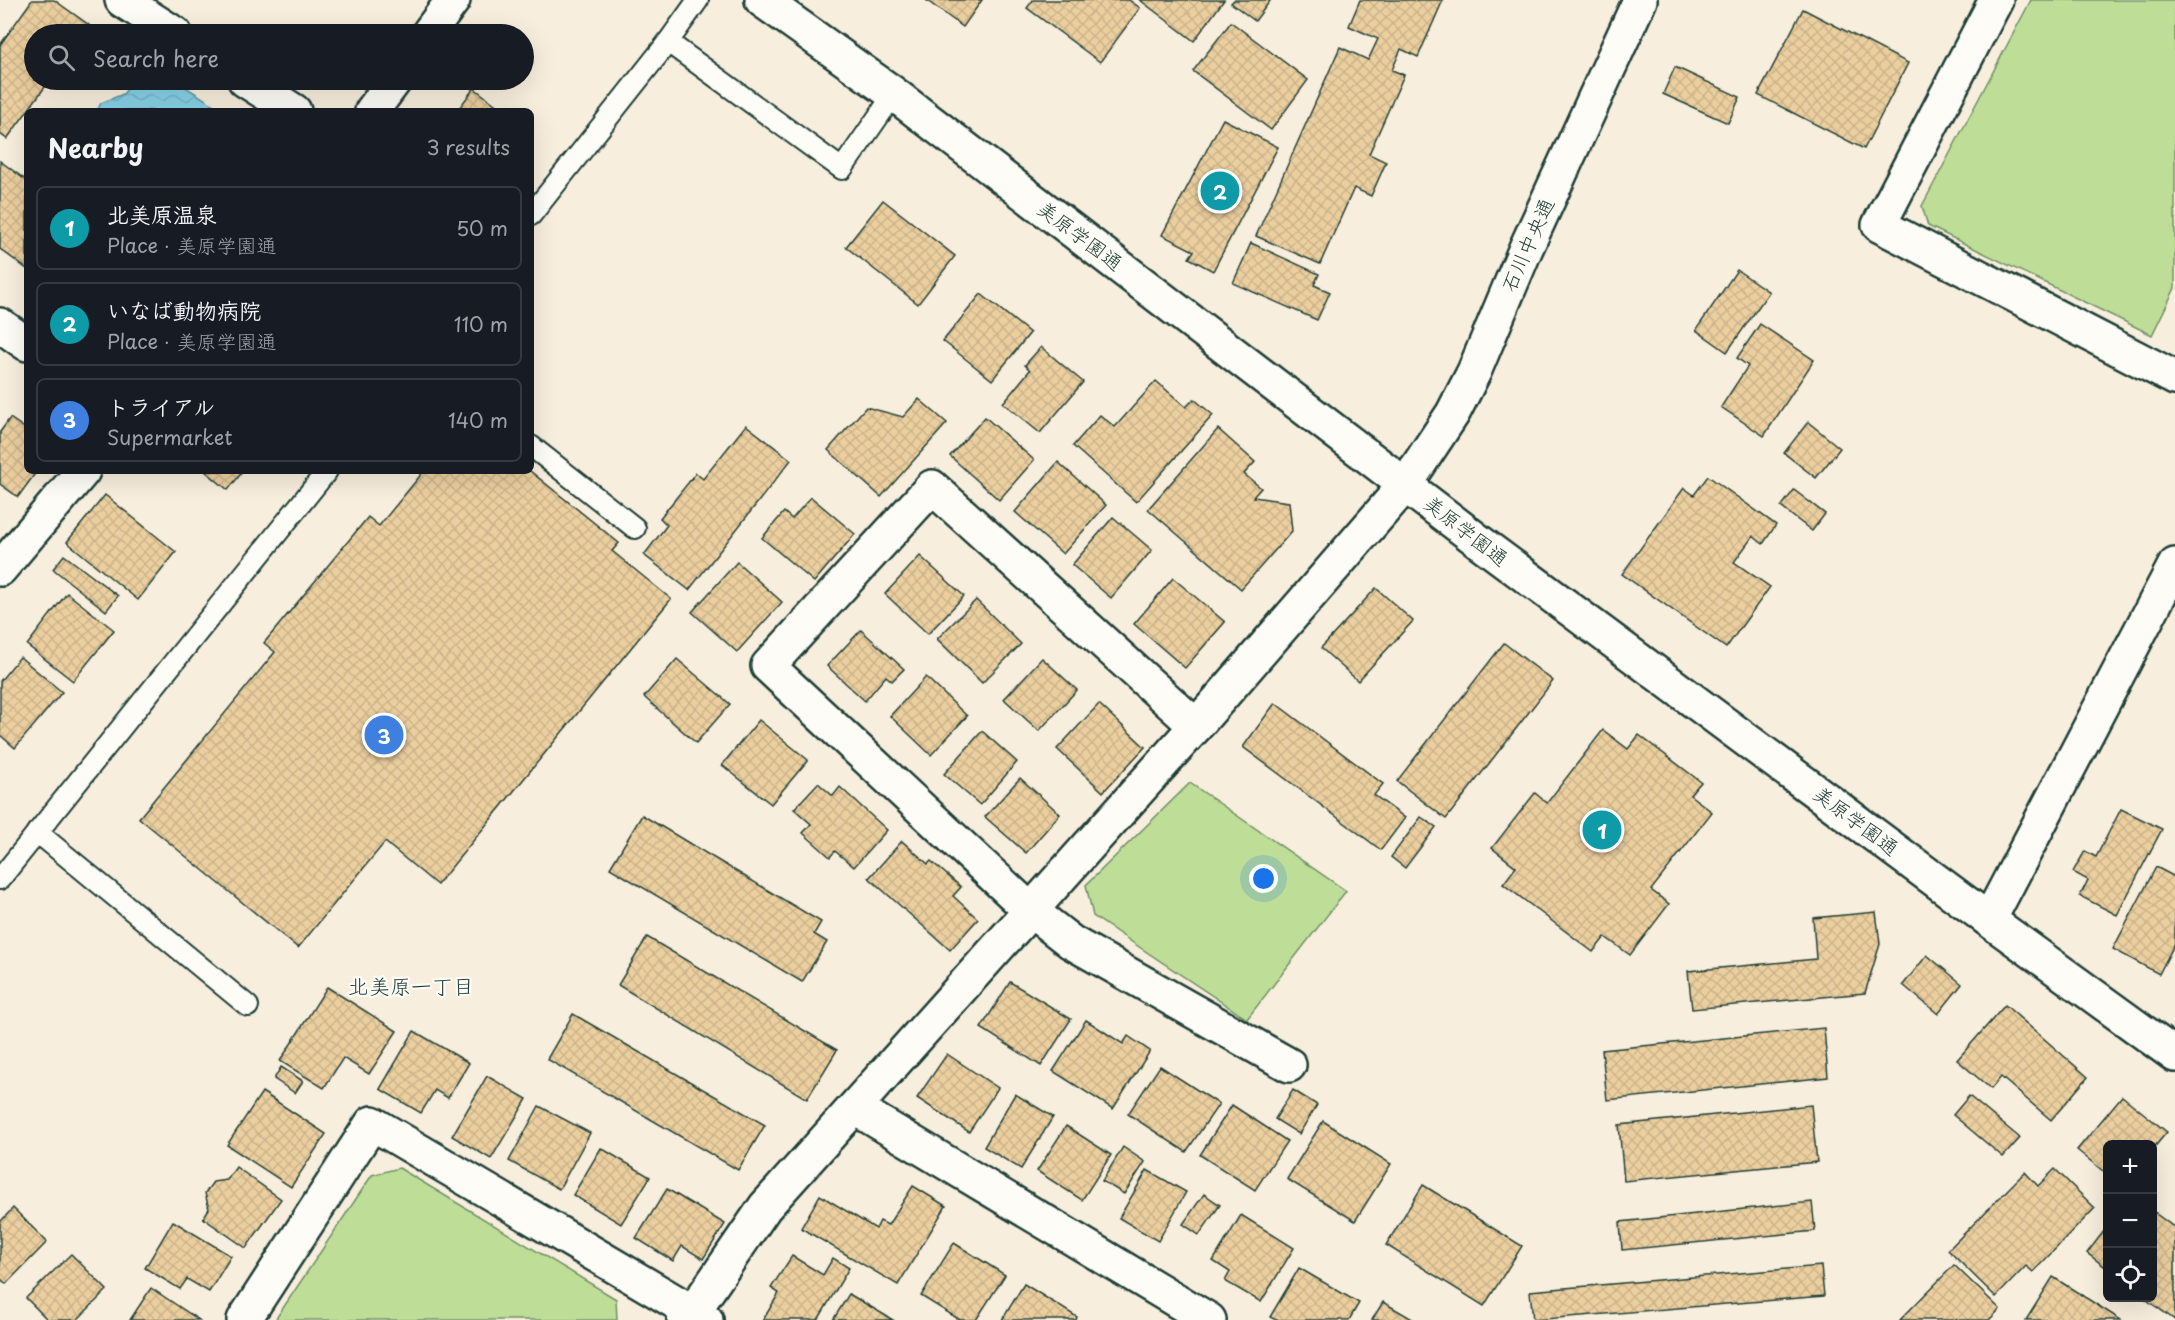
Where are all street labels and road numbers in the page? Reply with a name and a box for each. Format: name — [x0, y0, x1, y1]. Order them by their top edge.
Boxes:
street label: 美原学園通 — [1032, 193, 1130, 277]
street label: 石川中央通 — [1493, 193, 1561, 296]
street label: 美原学園通 — [1418, 488, 1515, 573]
street label: 美原学園通 — [1808, 778, 1906, 862]

